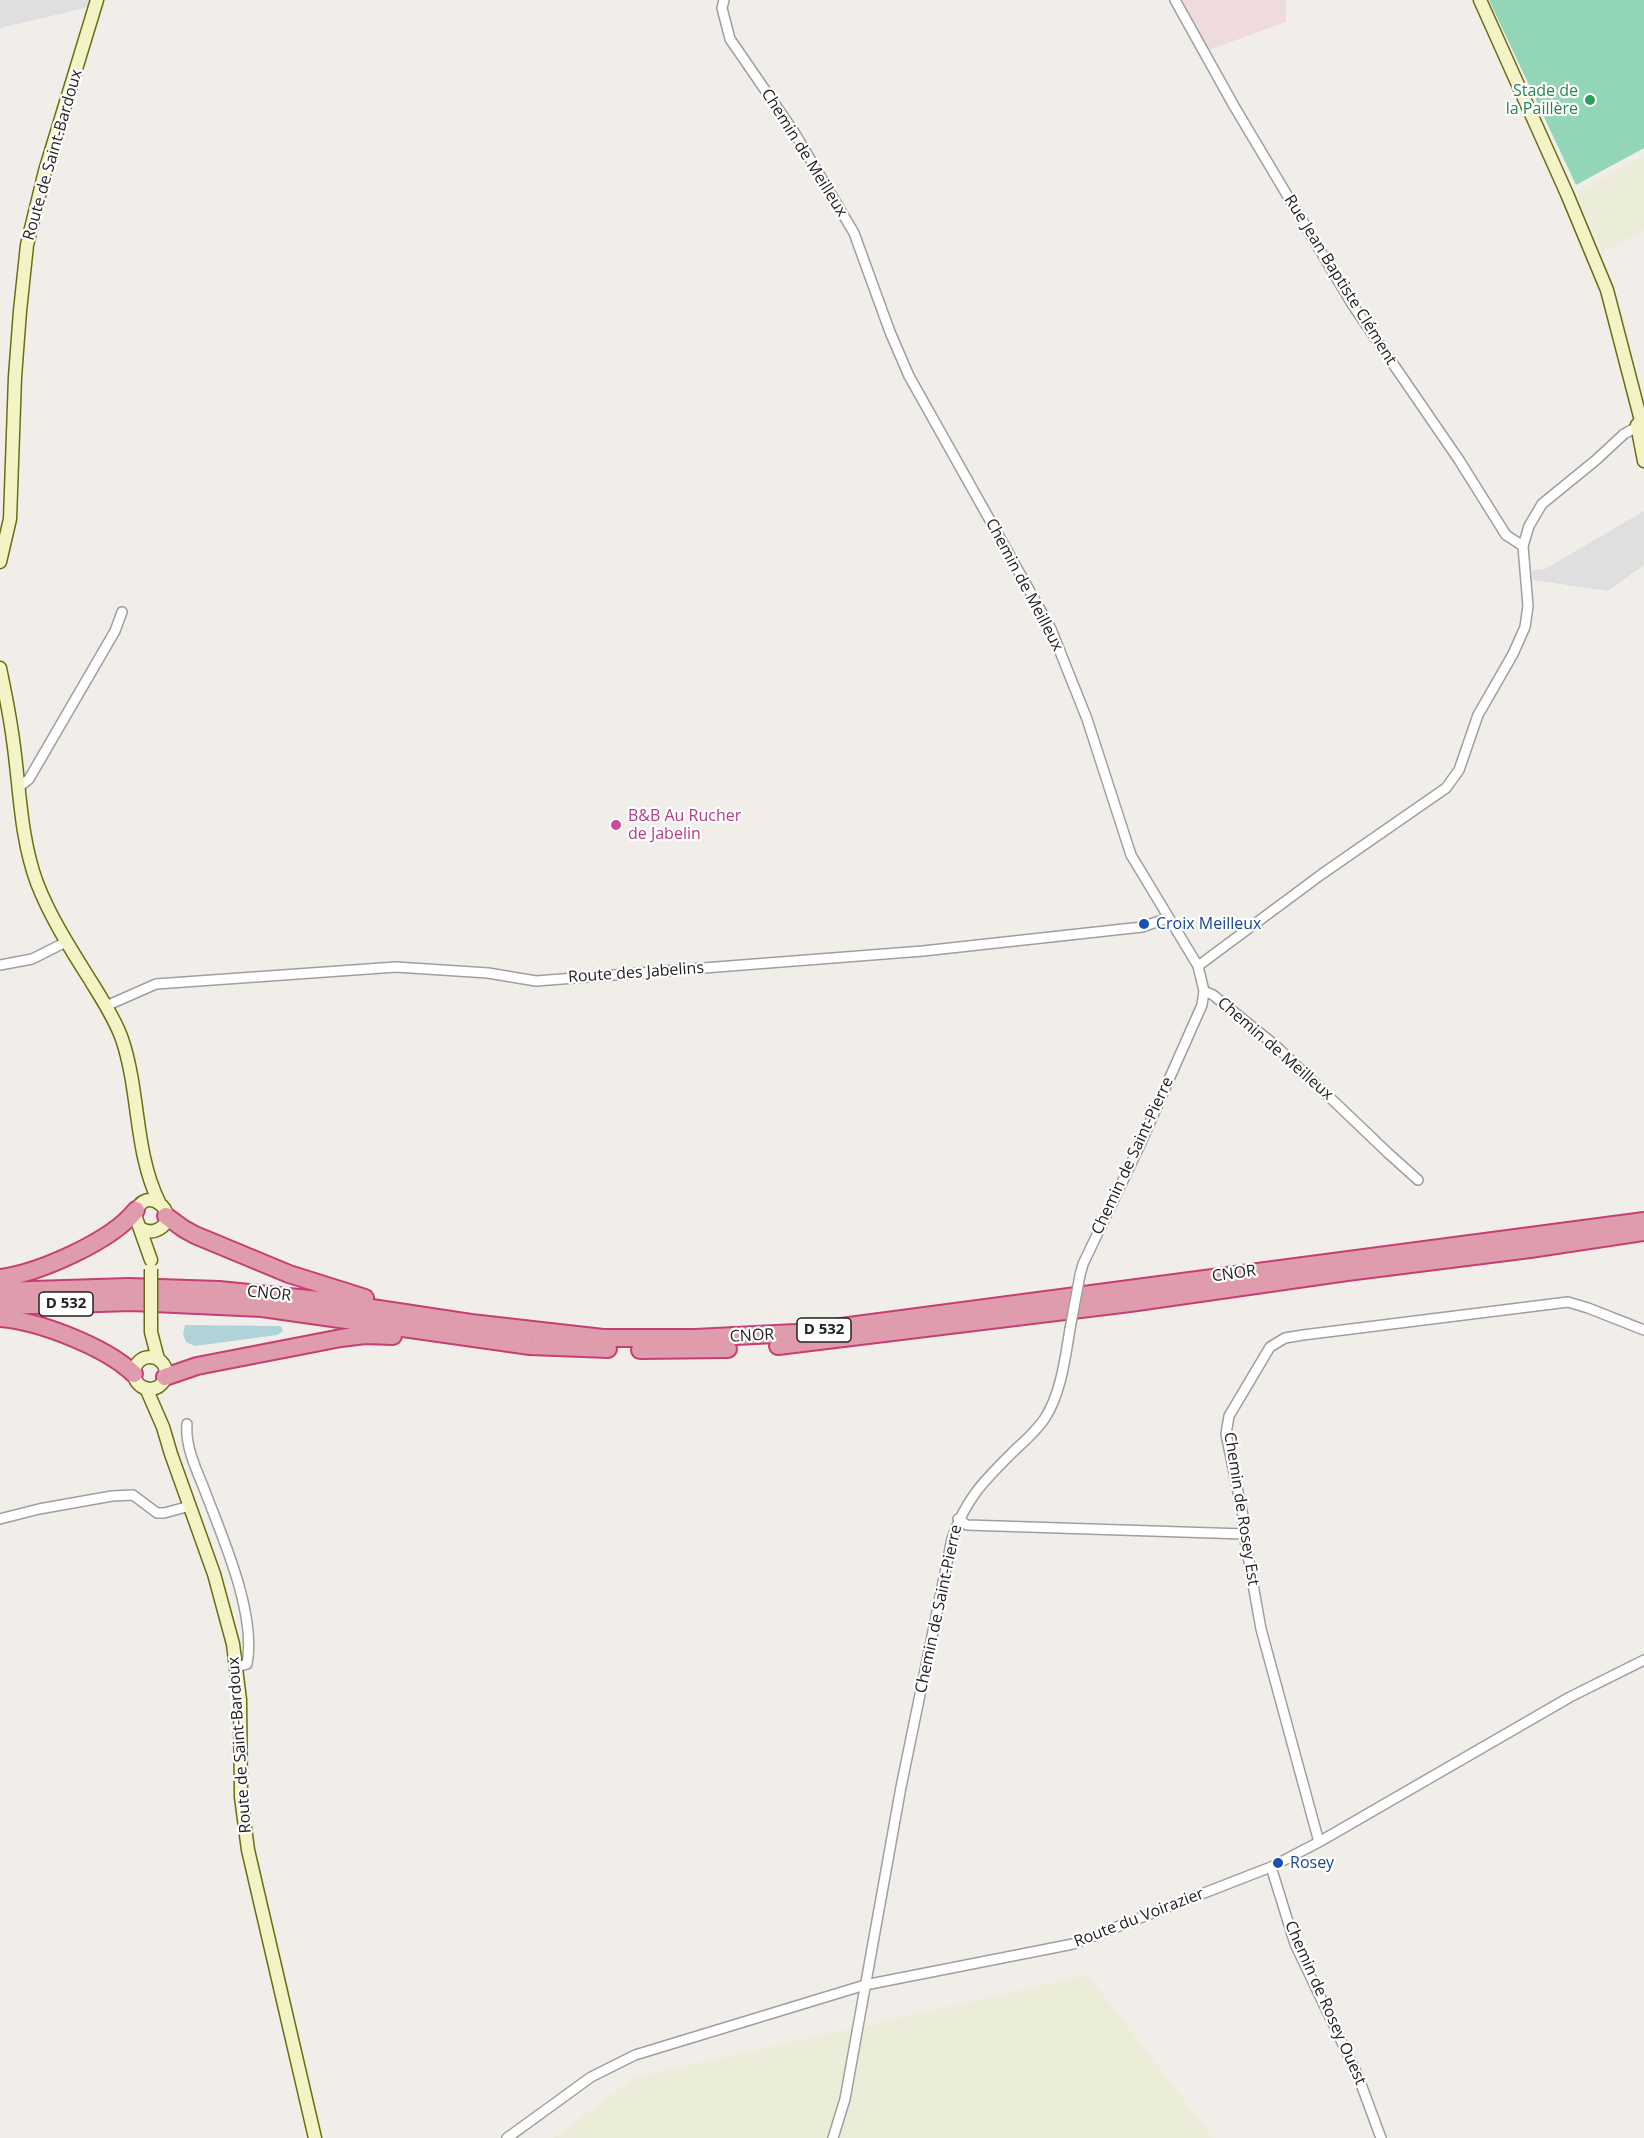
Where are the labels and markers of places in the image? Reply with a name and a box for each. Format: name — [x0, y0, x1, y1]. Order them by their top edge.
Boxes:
place label: Stade de la Paillère — [1506, 81, 1578, 119]
marker: Stade de la Paillère — [1583, 93, 1597, 107]
place label: B&B Au Rucher de Jabelin — [628, 806, 741, 844]
marker: B&B Au Rucher de Jabelin — [609, 818, 623, 832]
place label: Croix Meilleux — [1156, 914, 1261, 934]
marker: Croix Meilleux — [1137, 917, 1151, 931]
place label: Rosey — [1290, 1853, 1334, 1873]
marker: Rosey — [1271, 1856, 1285, 1870]

